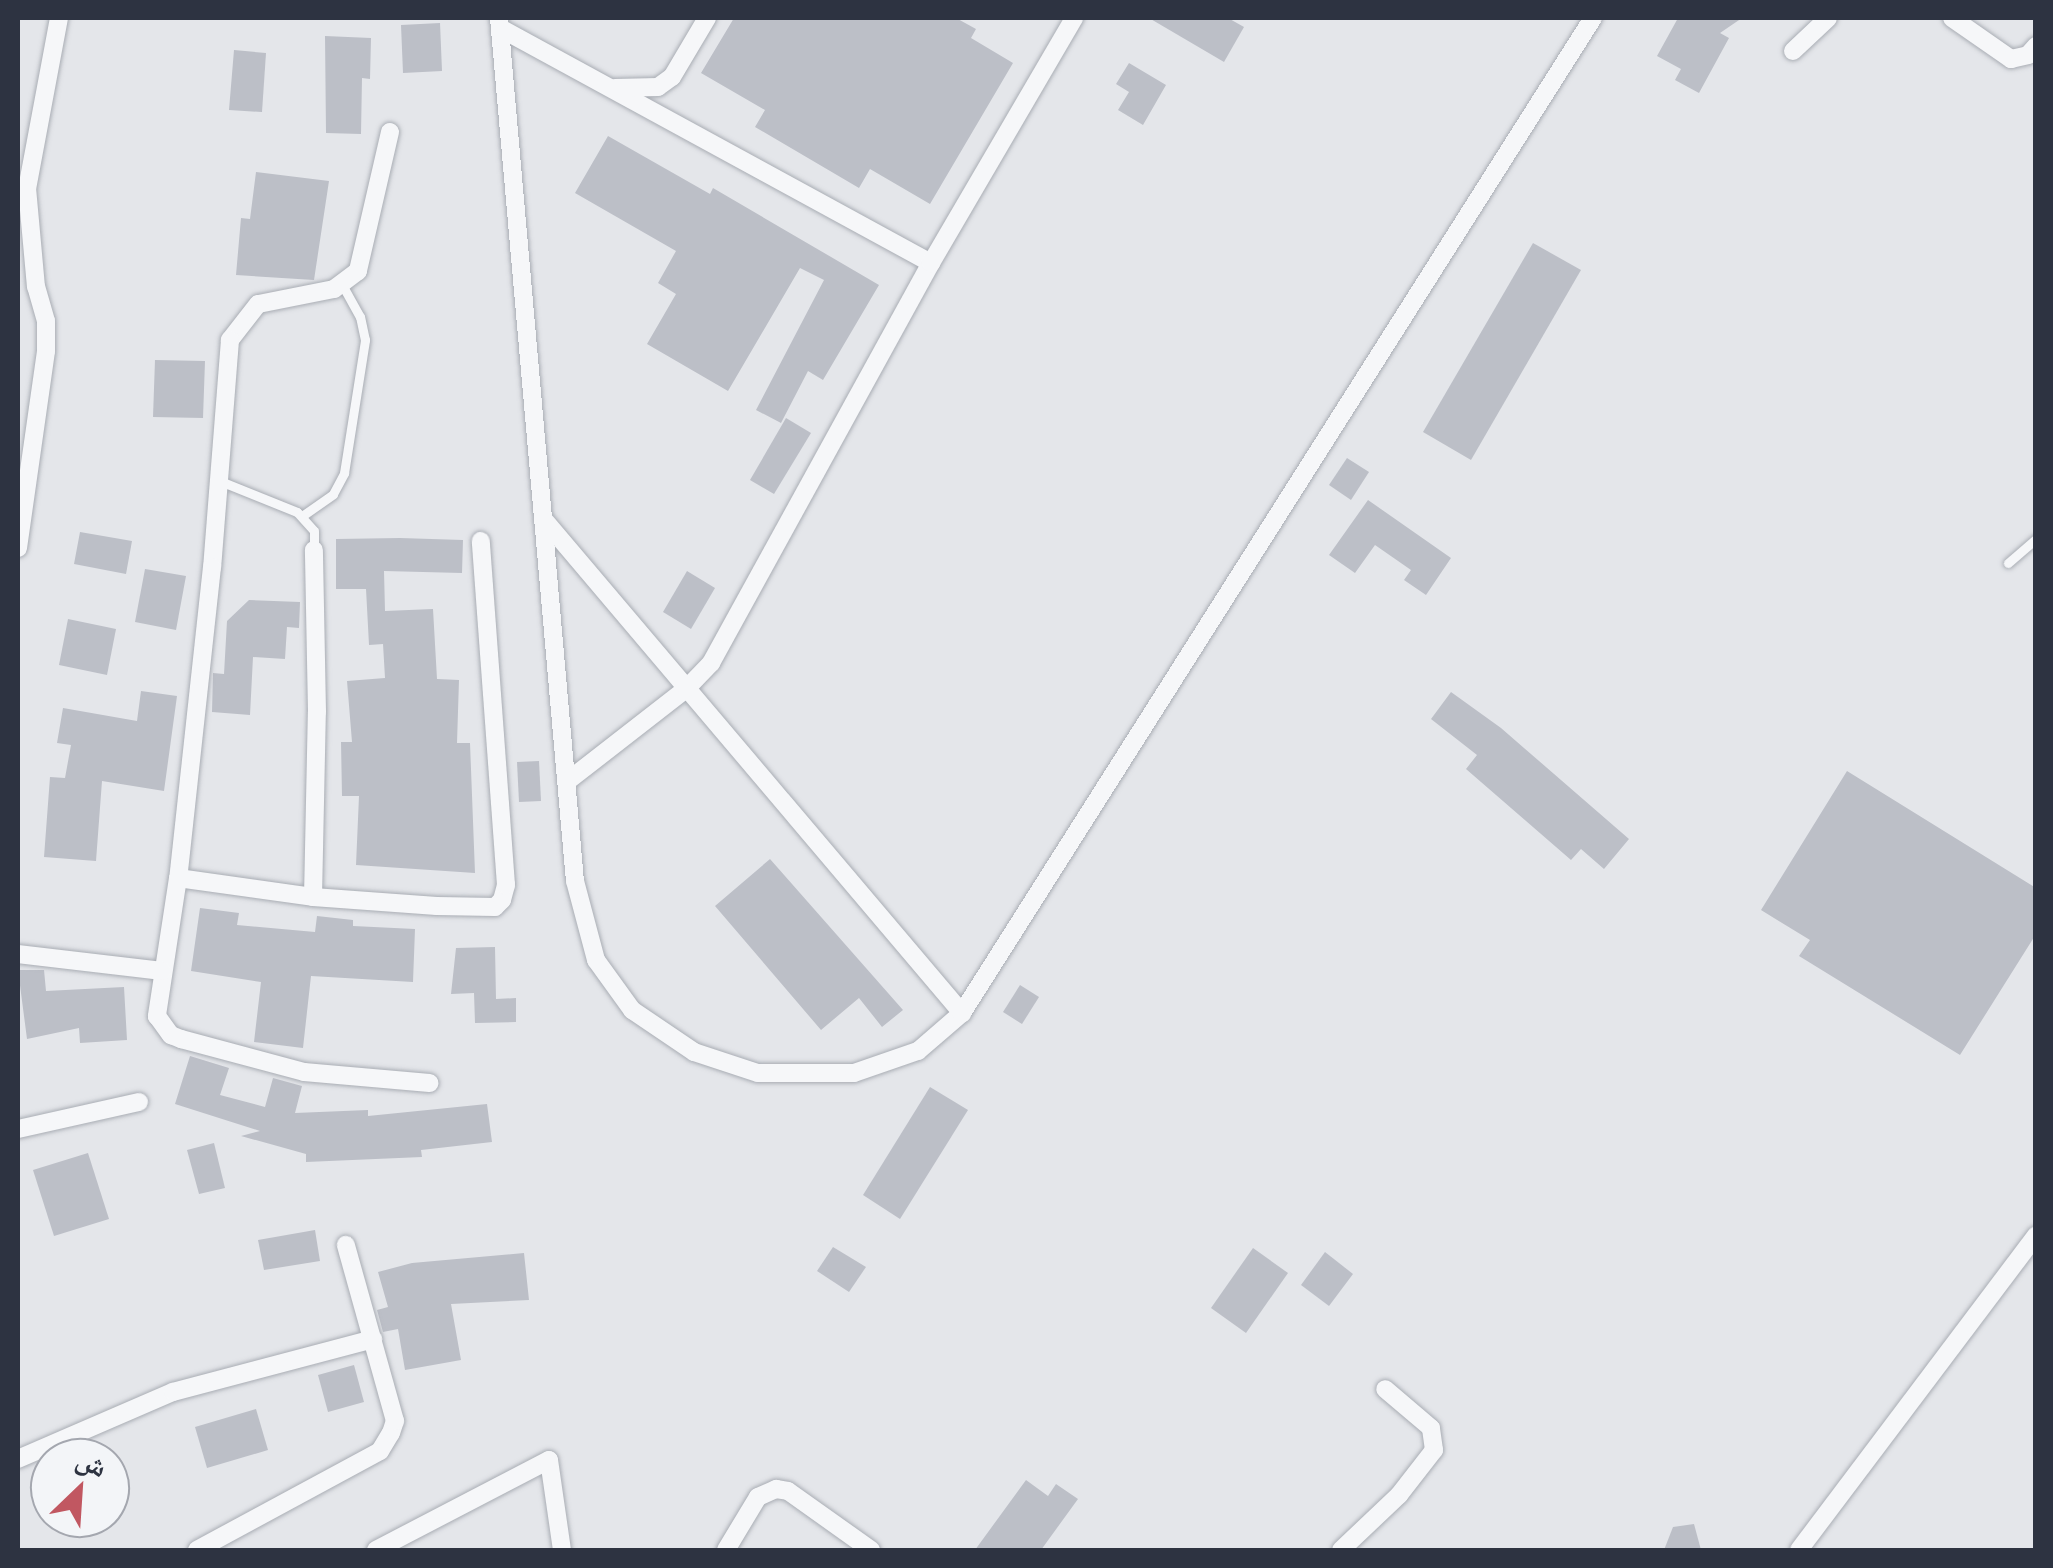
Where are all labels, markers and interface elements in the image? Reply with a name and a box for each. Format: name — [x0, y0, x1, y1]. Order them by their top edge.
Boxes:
north arrow — [30, 1438, 130, 1538]
text: ش — [70, 1439, 113, 1486]

